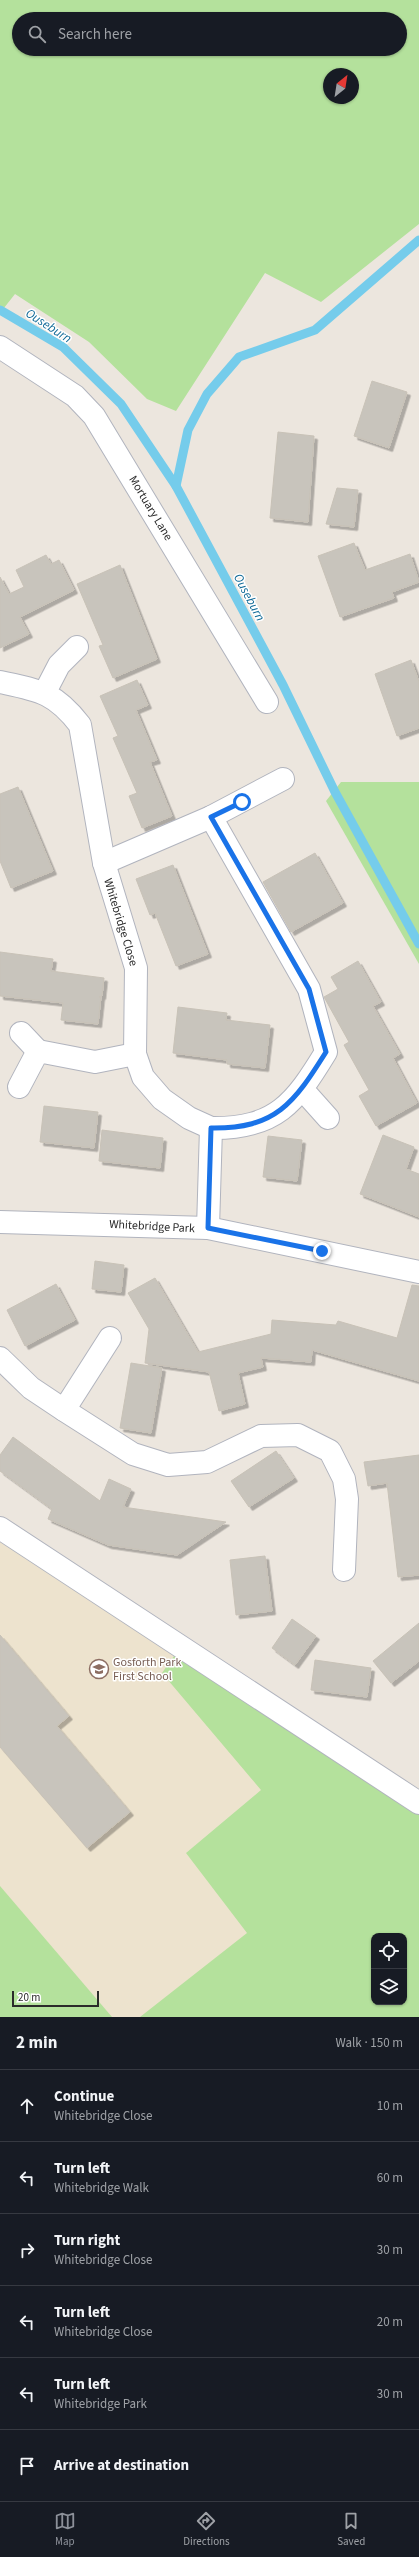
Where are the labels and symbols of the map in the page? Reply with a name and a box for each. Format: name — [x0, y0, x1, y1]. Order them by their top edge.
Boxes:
north arrow — [323, 68, 359, 104]
water label: Ouseburn — [22, 304, 75, 348]
street label: Mortuary Lane — [125, 473, 177, 544]
water label: Ouseburn — [229, 571, 269, 625]
route start — [233, 793, 251, 811]
street label: Whitebridge Close — [99, 876, 142, 968]
street label: Whitebridge Park — [109, 1216, 195, 1237]
route end — [313, 1242, 331, 1260]
place label: Gosforth Park First School — [113, 1654, 181, 1685]
school or university icon: Gosforth Park First School — [88, 1658, 110, 1680]
scale bar — [12, 1989, 99, 2008]

